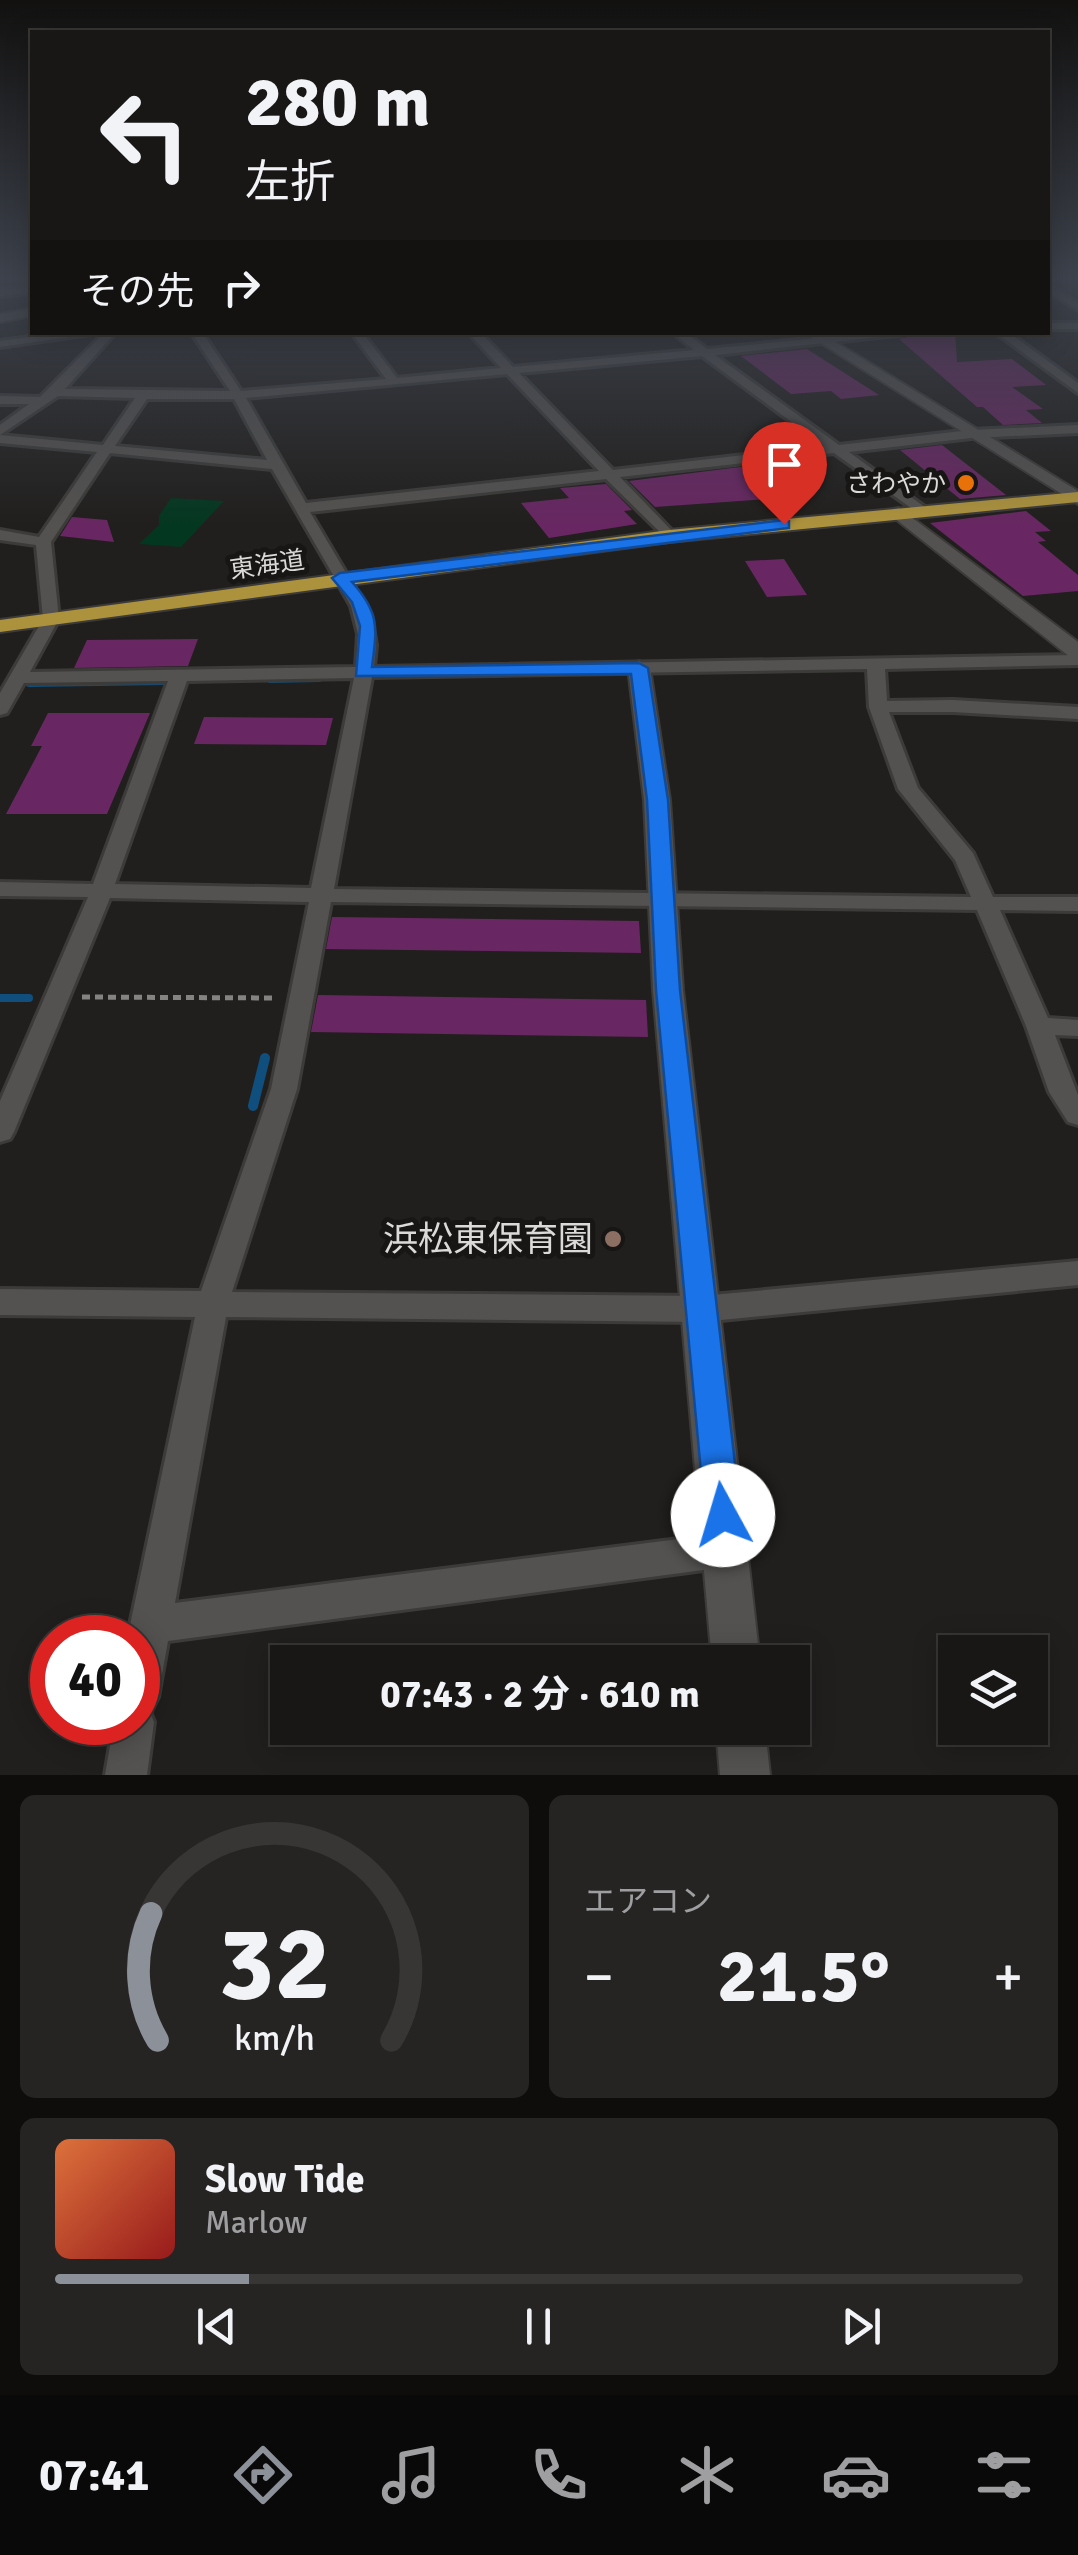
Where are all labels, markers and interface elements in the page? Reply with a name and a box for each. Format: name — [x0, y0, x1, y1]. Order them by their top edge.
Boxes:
text: 280 m — [245, 59, 430, 145]
icon: left — [80, 70, 210, 200]
text: 左折 — [245, 155, 335, 210]
icon: right — [214, 260, 269, 315]
text: その先 — [80, 268, 194, 315]
pin — [742, 422, 827, 525]
icon: arrive — [757, 437, 812, 492]
place label: さわやか — [846, 468, 946, 499]
marker: さわやか — [955, 472, 977, 494]
street label: 東海道 — [228, 544, 306, 585]
place label: 浜松東保育園 — [383, 1218, 593, 1261]
marker: 浜松東保育園 — [602, 1228, 624, 1250]
position arrow — [671, 1463, 775, 1567]
speed limit sign: 40 — [30, 1615, 160, 1745]
map controls — [938, 1635, 1048, 1745]
button: layers — [938, 1635, 1048, 1745]
text: 07:43 · 2 分 · 610 m — [380, 1671, 700, 1718]
text: エアコン — [584, 1882, 712, 1921]
text: 32 — [218, 1900, 331, 2028]
text: 21.5° — [717, 1930, 890, 2023]
text: − — [584, 1943, 614, 2011]
text: + — [993, 1943, 1023, 2011]
text: km/h — [234, 2016, 315, 2060]
text: Slow Tide — [205, 2156, 365, 2203]
text: Marlow — [205, 2203, 307, 2242]
icon: previous — [189, 2299, 244, 2354]
icon: pause — [511, 2299, 566, 2354]
icon: next — [834, 2299, 889, 2354]
icon: directions — [228, 2440, 298, 2510]
icon: music — [376, 2440, 446, 2510]
icon: phone — [524, 2440, 594, 2510]
icon: climate — [672, 2440, 742, 2510]
icon: car — [821, 2440, 891, 2510]
icon: filters — [969, 2440, 1039, 2510]
text: 07:41 — [39, 2448, 150, 2503]

